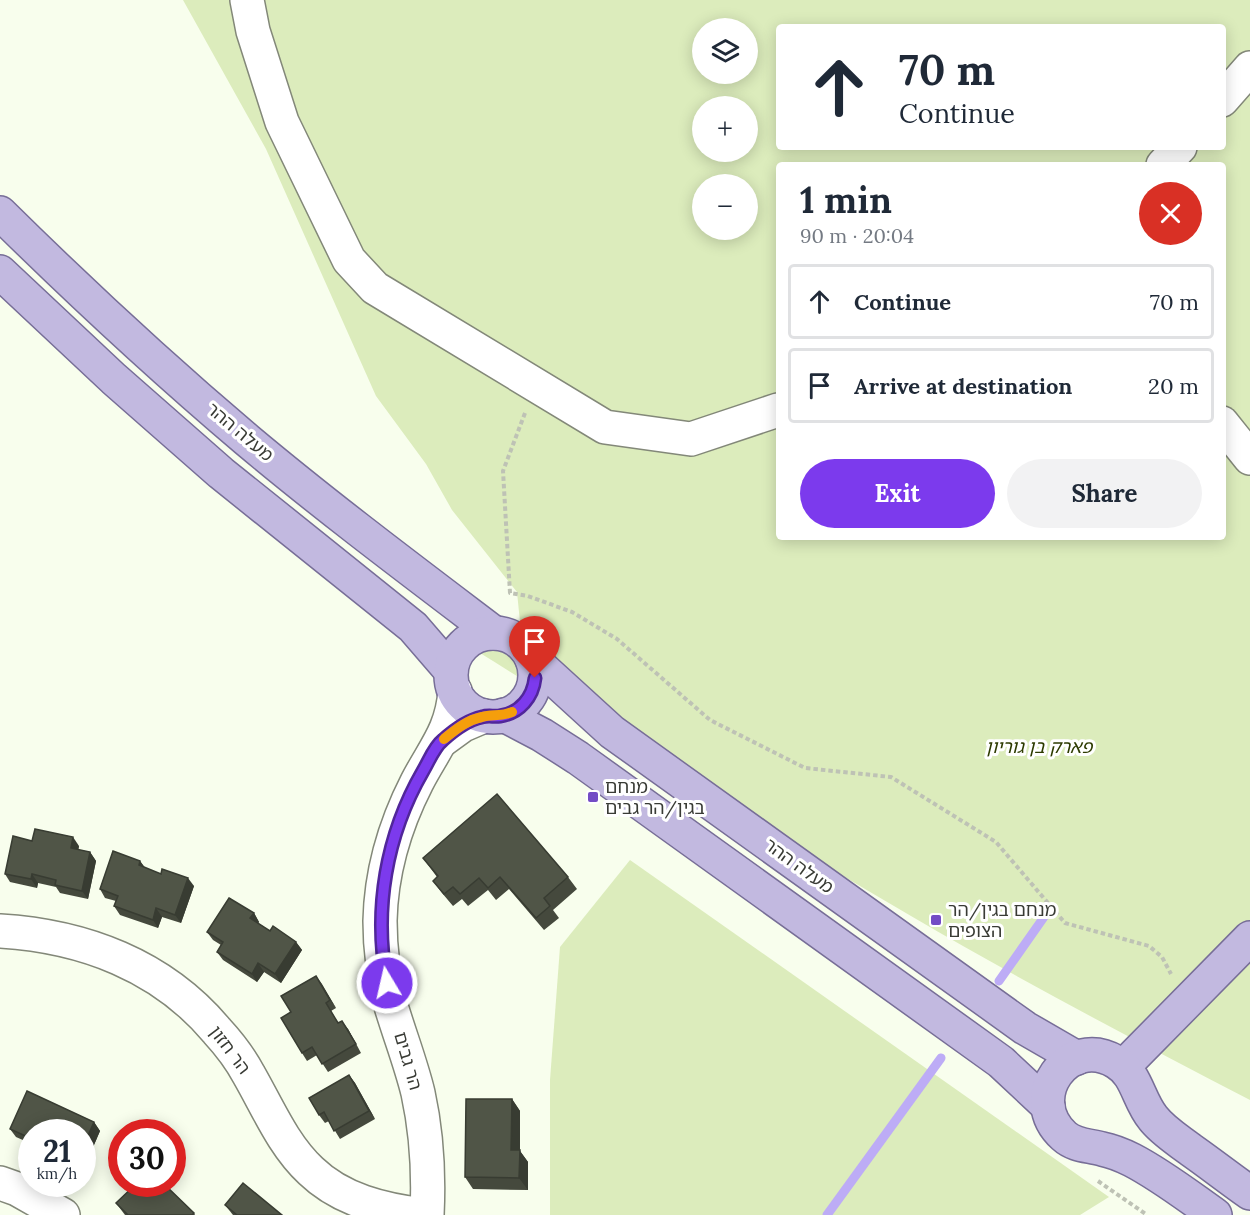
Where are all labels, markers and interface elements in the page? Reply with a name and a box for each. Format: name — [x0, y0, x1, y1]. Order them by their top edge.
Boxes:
map controls — [692, 18, 758, 240]
button: layers — [692, 18, 758, 84]
text: 70 m — [899, 43, 995, 97]
icon: ahead — [800, 48, 878, 126]
button: + — [692, 96, 758, 162]
text: Continue — [899, 96, 1015, 130]
button: − — [692, 174, 758, 240]
text: 1 min — [800, 177, 892, 223]
button: close — [1139, 182, 1202, 245]
text: 90 m · 20:04 — [800, 223, 914, 248]
icon: ahead — [803, 285, 836, 318]
text: Continue — [854, 288, 951, 316]
text: 70 m — [1150, 288, 1199, 316]
icon: arrive — [803, 369, 836, 402]
text: Arrive at destination — [854, 372, 1072, 400]
text: 20 m — [1148, 372, 1199, 400]
street label: מעלה ההר — [202, 397, 278, 466]
button: Exit — [800, 459, 995, 528]
button: Share — [1007, 459, 1202, 528]
pin — [509, 616, 560, 678]
icon: arrive — [518, 625, 551, 658]
park label: פארק בן גוריון — [986, 735, 1093, 758]
place label: מנחם בגין/הר גבים — [605, 775, 705, 819]
marker: מנחם בגין/הר גבים — [586, 790, 600, 804]
street label: מעלה ההר — [760, 833, 838, 898]
place label: מנחם בגין/הר הצופים — [948, 898, 1057, 942]
marker: מנחם בגין/הר הצופים — [929, 913, 943, 927]
position arrow — [355, 951, 419, 1015]
street label: הר חזון — [205, 1021, 256, 1078]
street label: הר גבים — [389, 1029, 428, 1093]
speed limit sign: 30 — [108, 1119, 186, 1197]
text: 21 — [43, 1132, 71, 1170]
text: km/h — [37, 1164, 77, 1183]

